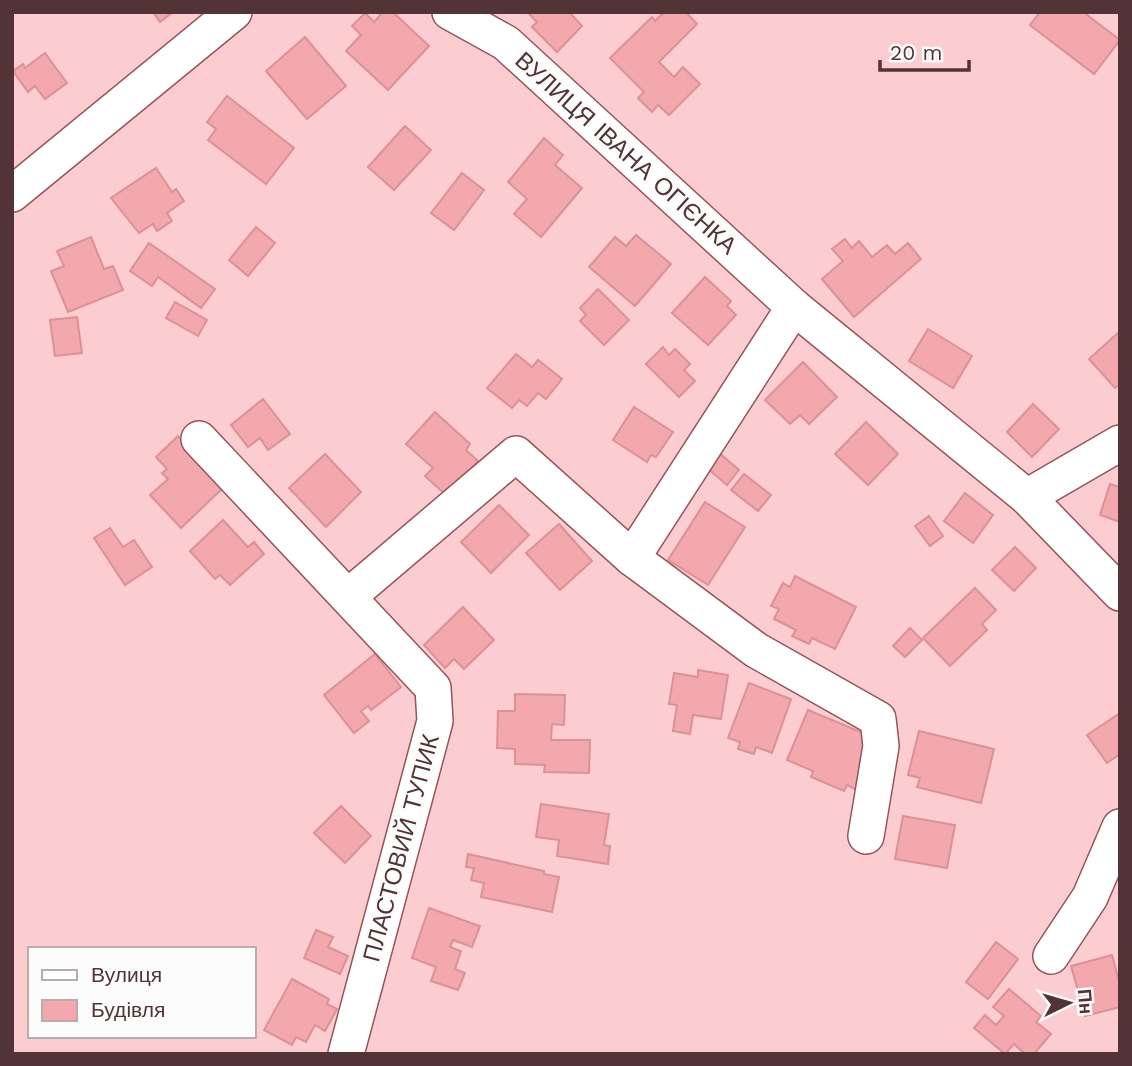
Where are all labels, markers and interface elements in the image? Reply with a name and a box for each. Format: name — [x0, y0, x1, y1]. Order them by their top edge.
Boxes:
scale bar — [880, 28, 969, 72]
text: 20 m — [890, 40, 942, 65]
street label: ВУЛИЦЯ ІВАНА ОГІЄНКА — [510, 46, 742, 260]
street label: ПЛАСТОВИЙ ТУПИК — [357, 731, 445, 965]
legend — [28, 947, 256, 1038]
text: Вулиця — [91, 962, 162, 987]
north arrow — [1034, 968, 1104, 1038]
text: Пн — [1073, 988, 1098, 1015]
text: Будівля — [91, 997, 165, 1022]

